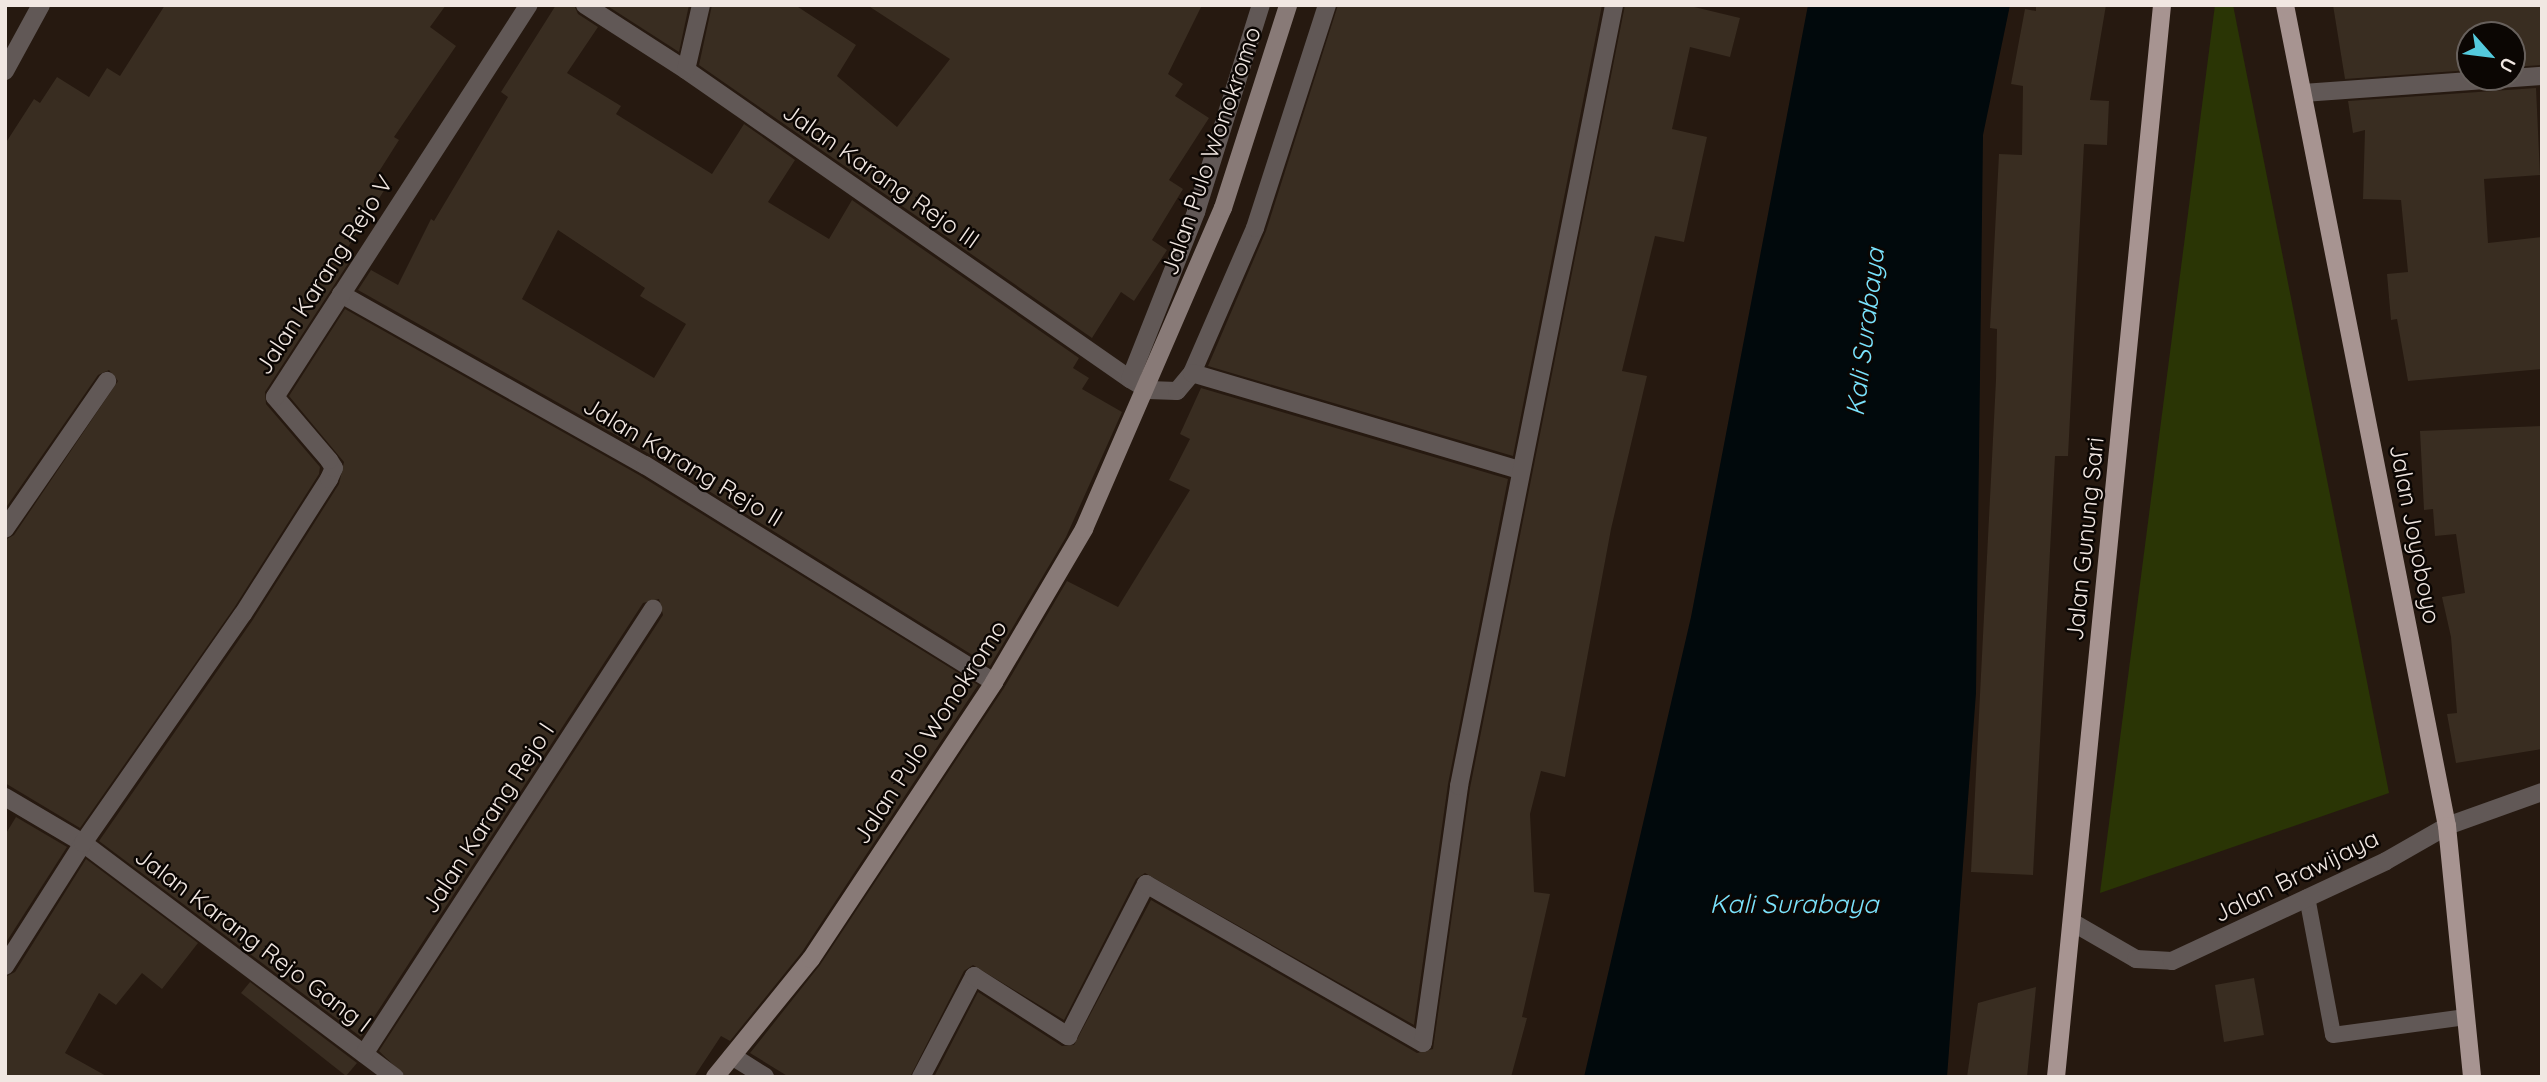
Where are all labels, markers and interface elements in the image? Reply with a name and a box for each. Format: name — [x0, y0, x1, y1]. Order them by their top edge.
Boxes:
north arrow — [2456, 21, 2526, 91]
street label: Jalan Pulo Wonokromo — [1155, 23, 1267, 279]
text: U — [2494, 53, 2522, 76]
street label: Jalan Karang Rejo III — [777, 97, 985, 255]
street label: Jalan Karang Rejo V — [249, 170, 399, 380]
water label: Kali Surabaya — [1839, 246, 1891, 418]
street label: Jalan Karang Rejo II — [578, 391, 788, 533]
street label: Jalan Gunung Sari — [2060, 436, 2110, 642]
street label: Jalan Joyoboyo — [2383, 442, 2447, 626]
street label: Jalan Pulo Wonokromo — [847, 615, 1013, 849]
street label: Jalan Karang Rejo I — [416, 717, 560, 919]
street label: Jalan Brawijaya — [2209, 824, 2383, 928]
street label: Jalan Karang Rejo Gang I — [129, 842, 377, 1038]
water label: Kali Surabaya — [1710, 888, 1878, 920]

